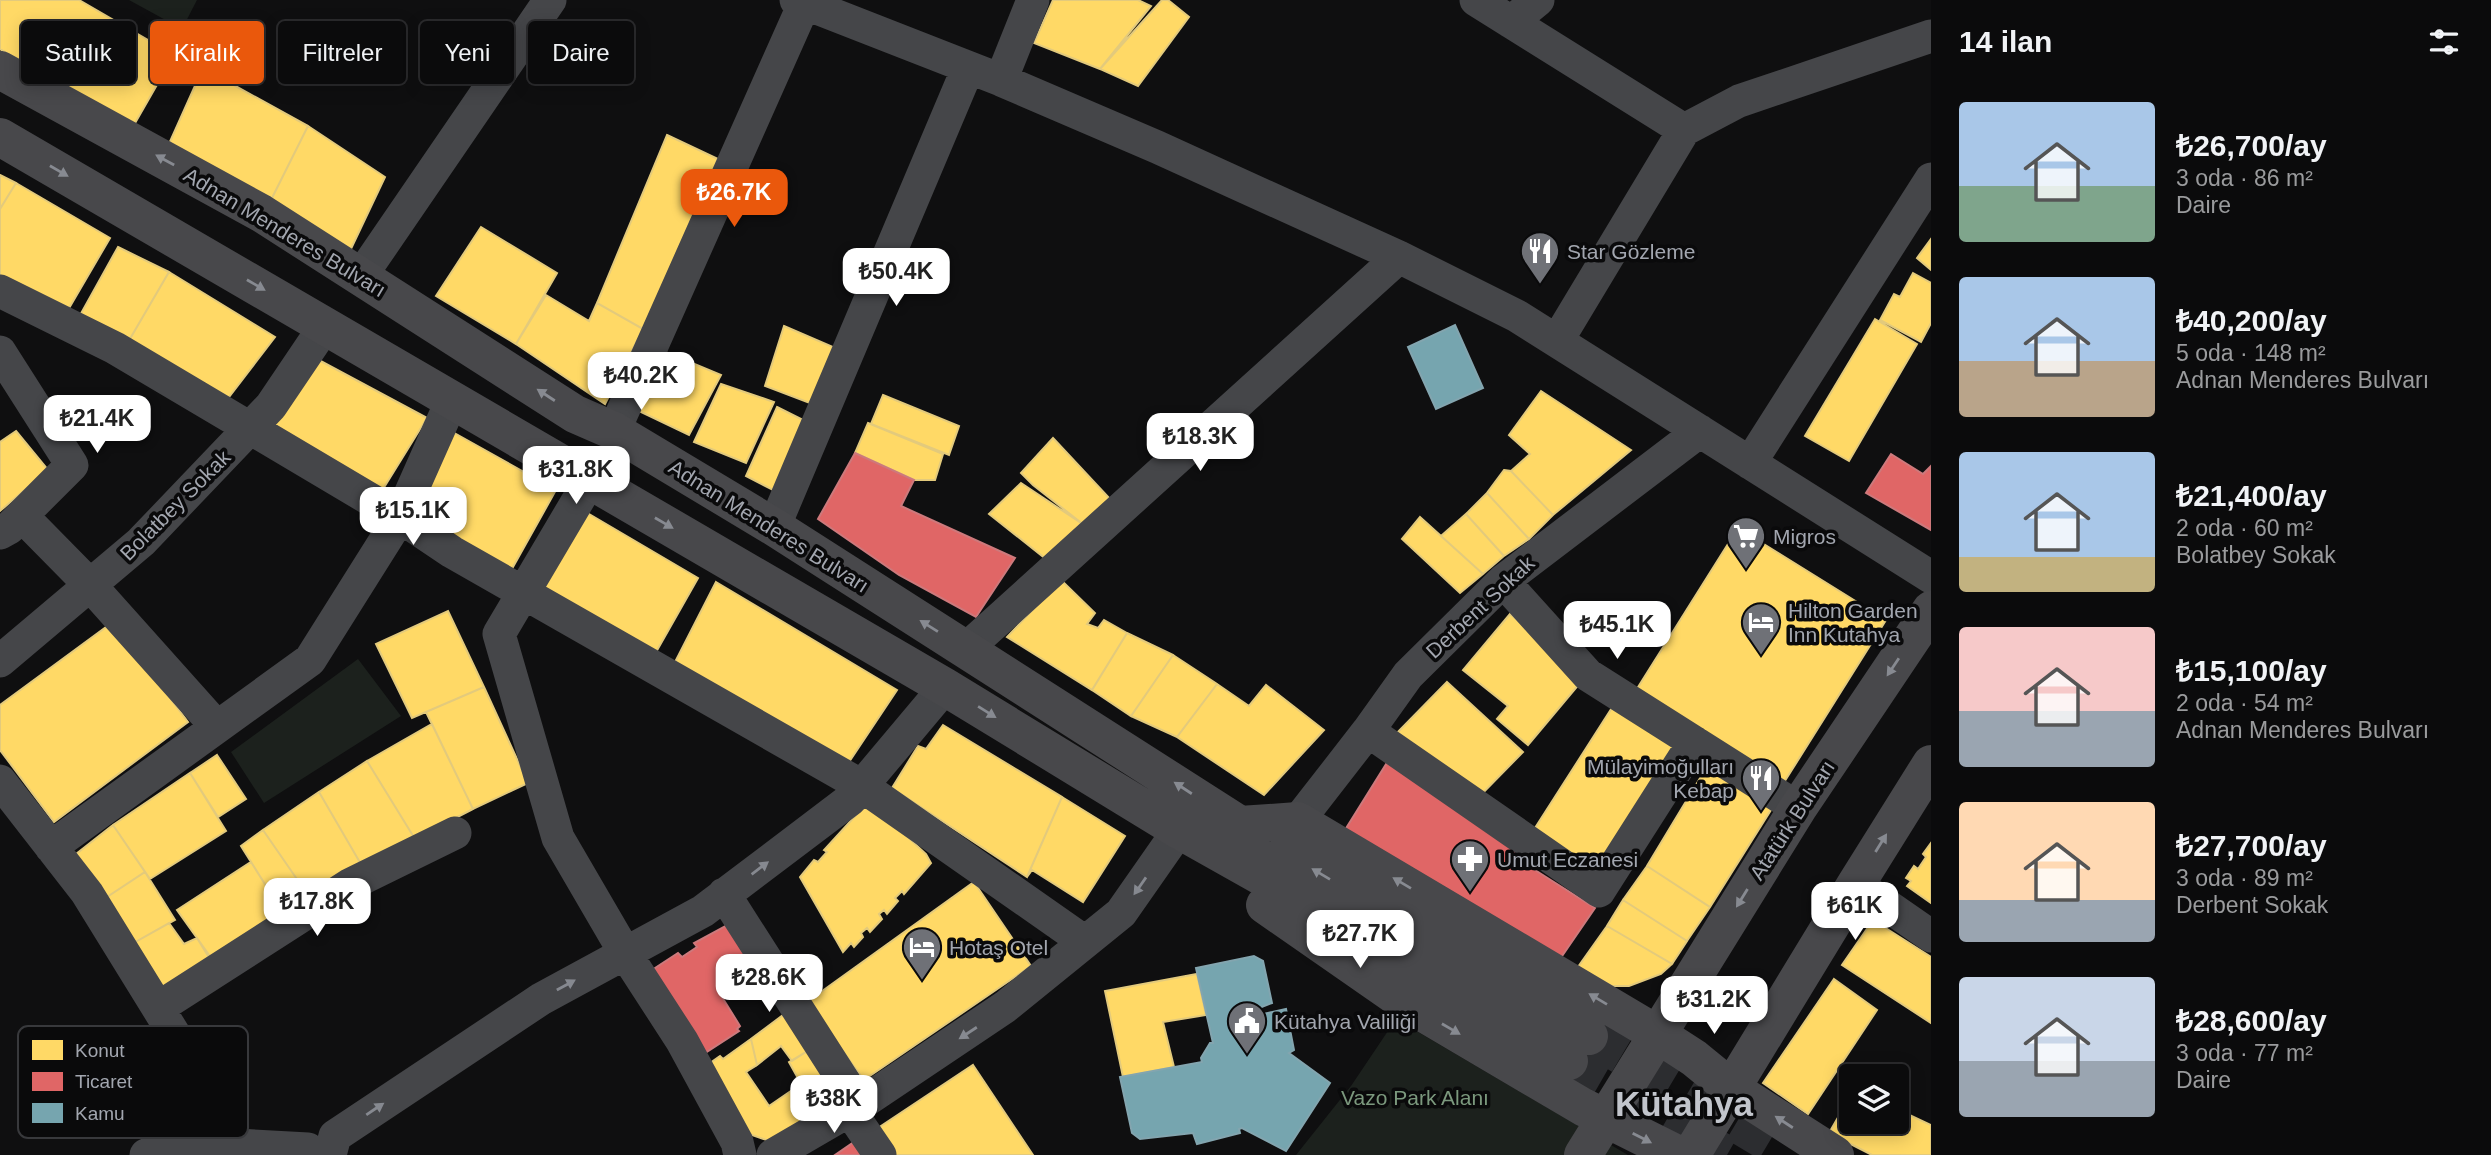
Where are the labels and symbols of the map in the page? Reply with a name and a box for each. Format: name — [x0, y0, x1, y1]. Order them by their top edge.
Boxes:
one-way arrow — [155, 154, 174, 166]
street label: Adnan Menderes Bulvarı — [180, 163, 390, 301]
one-way arrow — [49, 165, 69, 177]
pin: ₺26.7K — [677, 170, 791, 229]
restaurant icon: Star Gözleme — [1519, 230, 1561, 285]
place label: Star Gözleme — [1567, 240, 1695, 263]
pin: ₺50.4K — [839, 248, 953, 308]
one-way arrow — [246, 279, 265, 292]
pin: ₺40.2K — [584, 352, 698, 412]
one-way arrow — [536, 389, 555, 402]
pin: ₺21.4K — [40, 396, 154, 455]
pin: ₺18.3K — [1143, 414, 1257, 473]
street label: Bolatbey Sokak — [115, 445, 235, 565]
pin: ₺31.8K — [519, 447, 633, 506]
street label: Adnan Menderes Bulvarı — [665, 455, 873, 597]
pin: ₺15.1K — [356, 488, 470, 547]
supermarket icon: Migros — [1725, 515, 1767, 570]
one-way arrow — [654, 517, 674, 529]
place label: Migros — [1773, 525, 1836, 548]
street label: Derbent Sokak — [1421, 551, 1539, 663]
place label: Hilton Garden Inn Kutahya — [1788, 599, 1918, 646]
hotel icon: Hilton Garden Inn Kutahya — [1740, 601, 1782, 656]
pin: ₺45.1K — [1560, 602, 1674, 661]
one-way arrow — [919, 619, 939, 632]
one-way arrow — [1886, 658, 1900, 676]
one-way arrow — [978, 706, 997, 719]
place label: Mülayimoğulları Kebap — [1587, 755, 1734, 802]
street label: Atatürk Bulvarı — [1745, 756, 1839, 884]
restaurant icon: Mülayimoğulları Kebap — [1740, 757, 1782, 812]
one-way arrow — [1173, 782, 1192, 795]
one-way arrow — [1875, 833, 1888, 852]
pharmacy icon: Umut Eczanesi — [1449, 838, 1491, 893]
place label: Umut Eczanesi — [1497, 848, 1638, 871]
one-way arrow — [751, 861, 769, 875]
one-way arrow — [1311, 867, 1330, 880]
one-way arrow — [1133, 877, 1147, 895]
one-way arrow — [1393, 877, 1412, 889]
pin: ₺17.8K — [260, 878, 374, 938]
pin: ₺61K — [1814, 883, 1896, 942]
one-way arrow — [1735, 888, 1748, 908]
pin: ₺27.7K — [1303, 911, 1417, 970]
hotel icon: Hotaş Otel — [901, 926, 943, 981]
place label: Hotaş Otel — [949, 936, 1048, 959]
pin: ₺28.6K — [712, 954, 826, 1014]
pin: ₺31.2K — [1657, 976, 1771, 1036]
one-way arrow — [556, 979, 576, 991]
one-way arrow — [1588, 993, 1607, 1006]
public building icon: Kütahya Valiliği — [1226, 1000, 1268, 1055]
place label: Kütahya Valiliği — [1274, 1010, 1416, 1033]
one-way arrow — [1441, 1022, 1460, 1035]
legend — [18, 1026, 248, 1138]
one-way arrow — [958, 1026, 978, 1039]
text: Konut — [75, 1040, 125, 1061]
text: Ticaret — [75, 1071, 133, 1092]
pin: ₺38K — [793, 1076, 875, 1135]
district label: Kütahya — [1615, 1084, 1754, 1123]
park label: Vazo Park Alanı — [1341, 1086, 1489, 1109]
one-way arrow — [366, 1102, 384, 1116]
text: Kamu — [75, 1103, 125, 1124]
one-way arrow — [1774, 1115, 1794, 1128]
one-way arrow — [1632, 1132, 1652, 1143]

